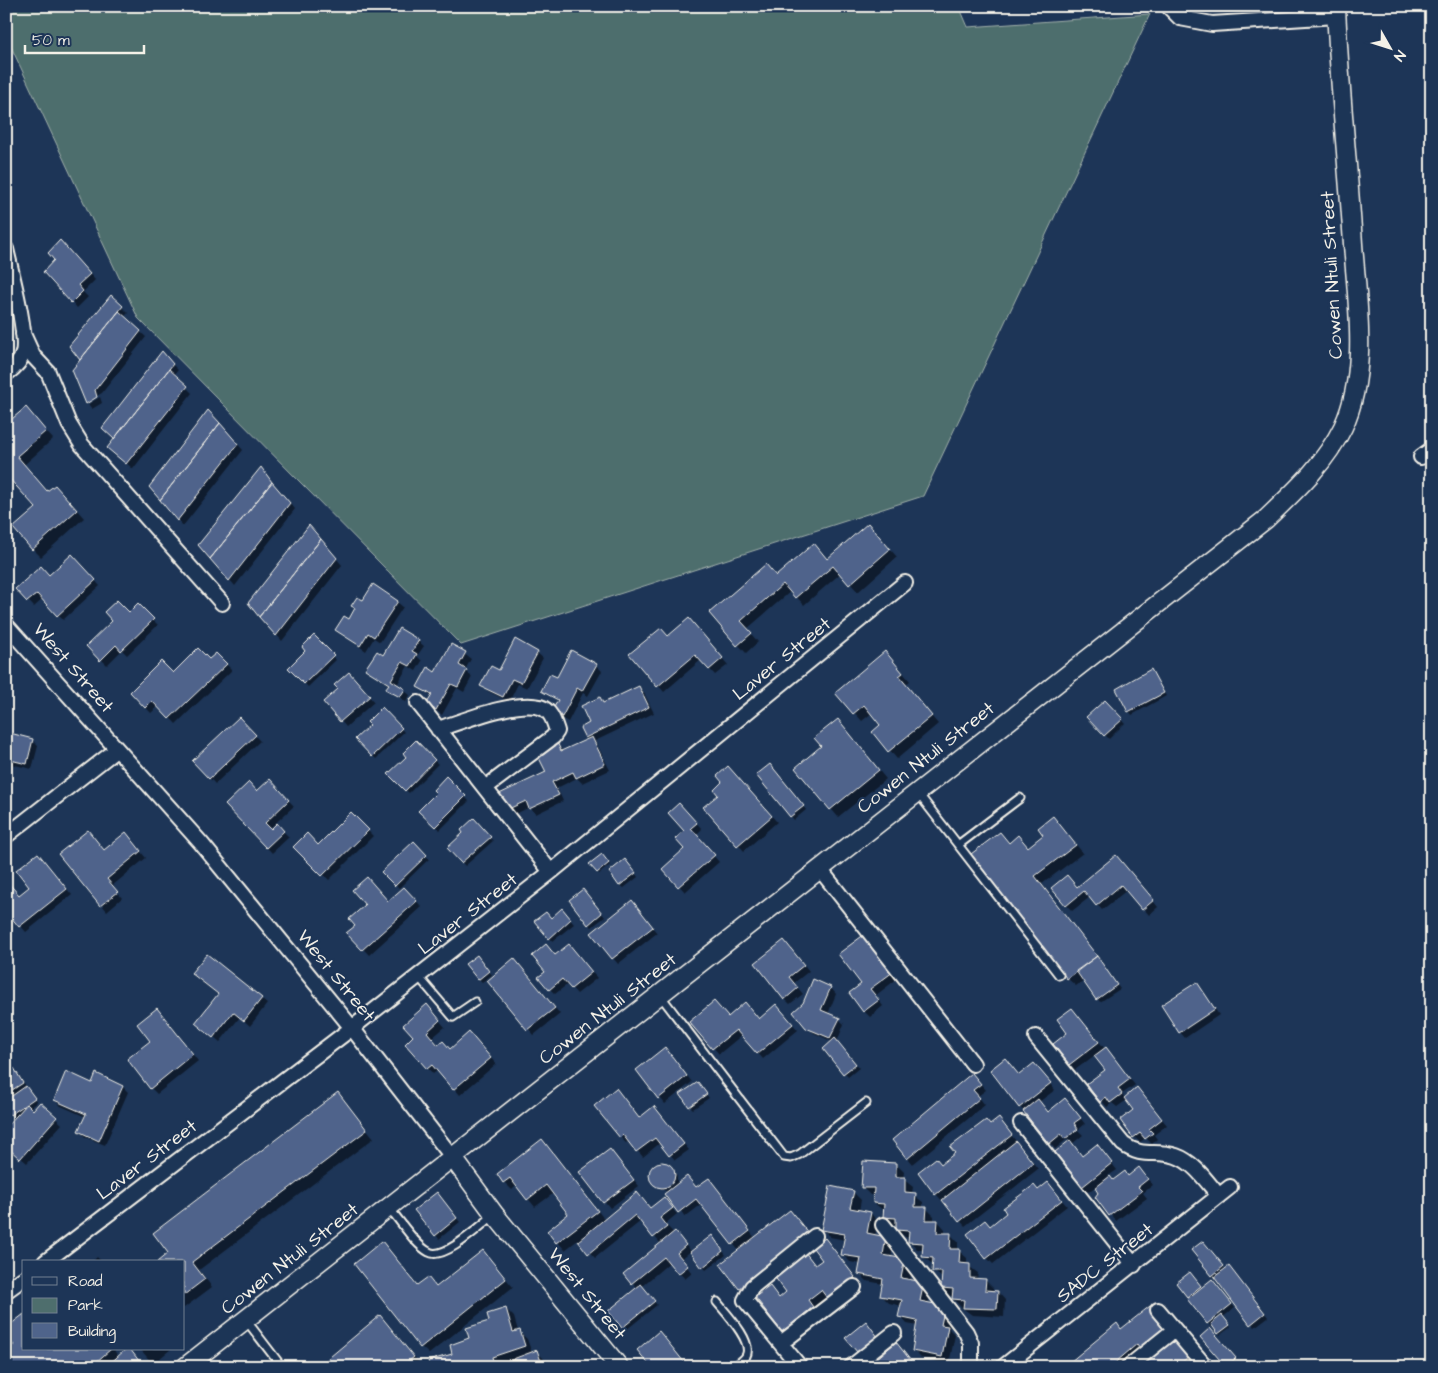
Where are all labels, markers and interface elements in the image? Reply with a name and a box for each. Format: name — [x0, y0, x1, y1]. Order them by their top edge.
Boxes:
scale bar — [25, 22, 144, 54]
north arrow — [1366, 22, 1416, 72]
text: 50 m — [32, 30, 70, 51]
text: N — [1389, 46, 1410, 65]
street label: Cowen Ntuli Street — [1314, 190, 1350, 360]
street label: Laver Street — [727, 611, 837, 707]
street label: West Street — [26, 617, 120, 719]
street label: Cowen Ntuli Street — [851, 695, 1001, 820]
street label: Laver Street — [413, 866, 524, 961]
street label: West Street — [290, 924, 382, 1028]
street label: Cowen Ntuli Street — [533, 946, 683, 1071]
street label: Laver Street — [91, 1113, 203, 1207]
street label: Cowen Ntuli Street — [215, 1196, 365, 1321]
street label: SADC Street — [1051, 1216, 1159, 1309]
street label: West Street — [541, 1242, 633, 1346]
legend — [22, 1260, 185, 1350]
text: Road — [68, 1271, 103, 1292]
text: Park — [68, 1295, 103, 1316]
text: Building — [68, 1321, 116, 1343]

